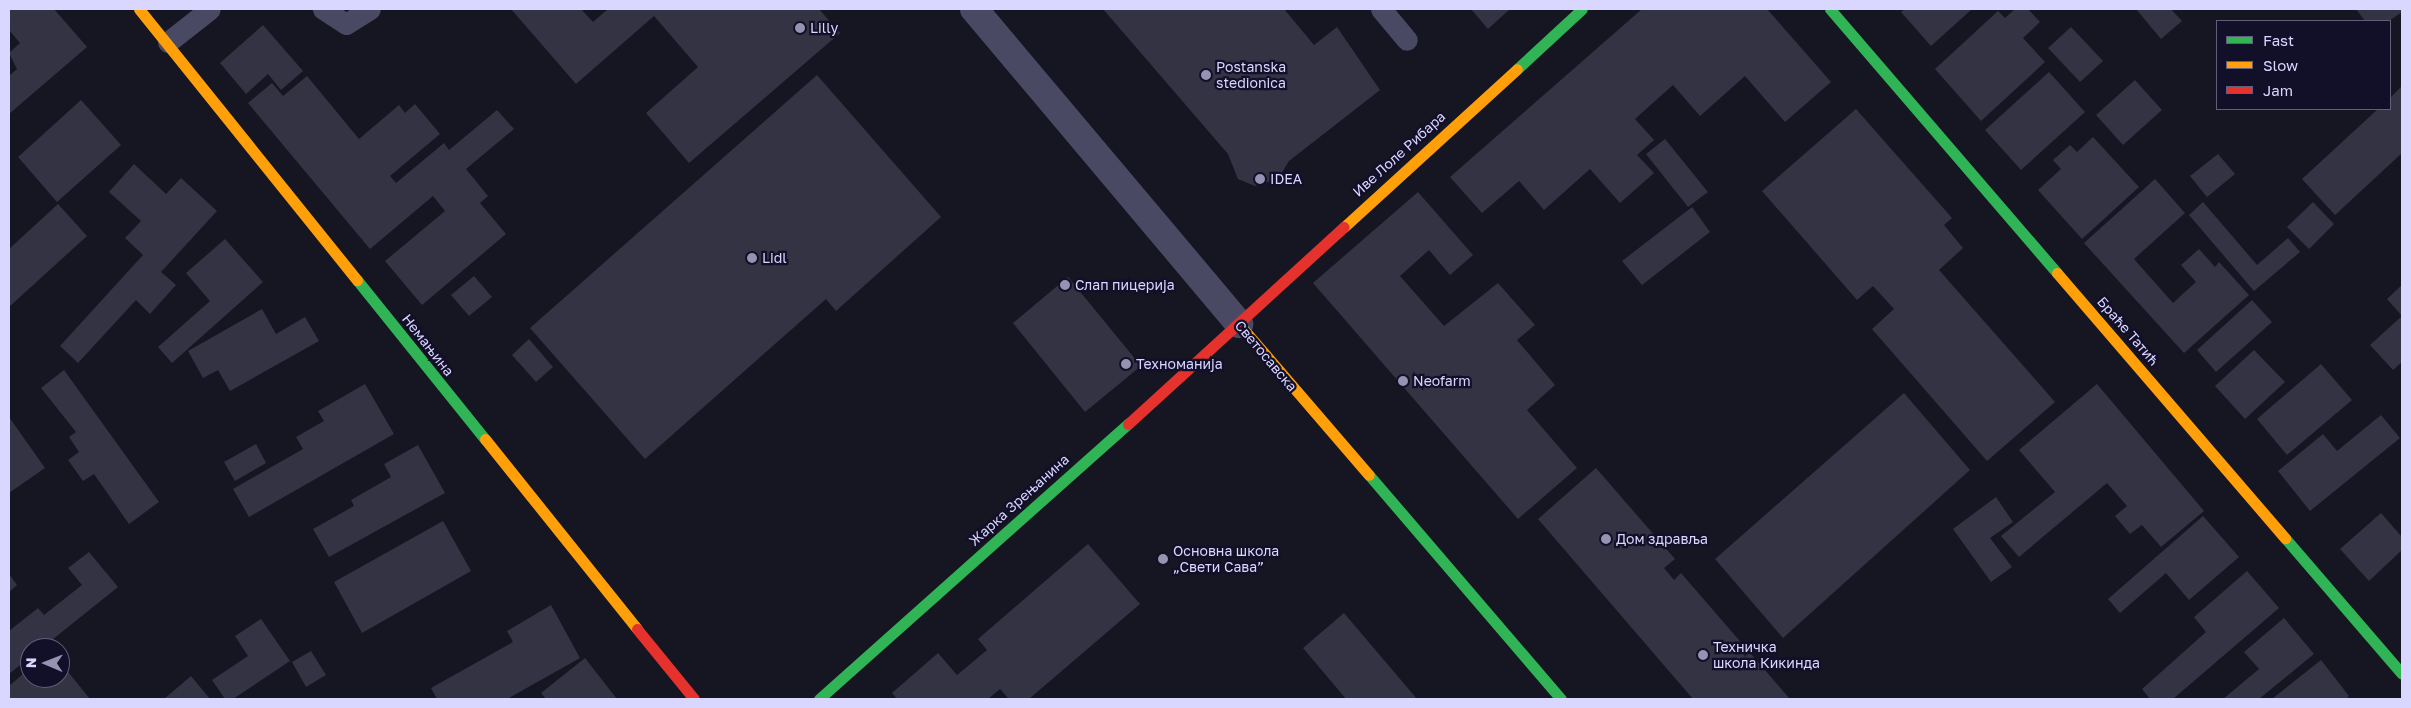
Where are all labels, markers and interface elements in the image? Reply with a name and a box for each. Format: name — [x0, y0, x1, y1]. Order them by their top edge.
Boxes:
place label: Lilly — [810, 20, 838, 36]
legend — [2216, 20, 2391, 110]
marker: Lilly — [794, 22, 806, 34]
text: Fast — [2263, 31, 2294, 49]
text: Slow — [2263, 56, 2298, 74]
place label: Postanska stedionica — [1216, 59, 1286, 92]
marker: Postanska stedionica — [1200, 69, 1212, 81]
text: Jam — [2263, 81, 2293, 99]
street label: Иве Лоле Рибара — [1349, 108, 1449, 200]
place label: IDEA — [1270, 171, 1302, 187]
marker: IDEA — [1254, 173, 1266, 185]
place label: Lidl — [762, 250, 787, 266]
marker: Lidl — [746, 252, 758, 264]
place label: Слап пицерија — [1075, 277, 1175, 293]
marker: Слап пицерија — [1059, 279, 1071, 291]
street label: Браће Татић — [2094, 293, 2162, 369]
street label: Немањина — [399, 311, 457, 379]
street label: Светосавска — [1231, 317, 1301, 395]
place label: Техноманија — [1136, 356, 1223, 372]
marker: Техноманија — [1120, 358, 1132, 370]
place label: Neofarm — [1413, 373, 1471, 389]
marker: Neofarm — [1397, 375, 1409, 387]
street label: Жарка Зрењанина — [966, 451, 1072, 549]
place label: Дом здравља — [1616, 531, 1708, 547]
marker: Дом здравља — [1600, 533, 1612, 545]
place label: Основна школа „Свети Сава” — [1173, 543, 1279, 576]
marker: Основна школа „Свети Сава” — [1157, 553, 1169, 565]
north arrow — [20, 638, 70, 688]
place label: Техничка школа Кикинда — [1713, 639, 1820, 672]
marker: Техничка школа Кикинда — [1697, 649, 1709, 661]
text: N — [22, 657, 39, 668]

